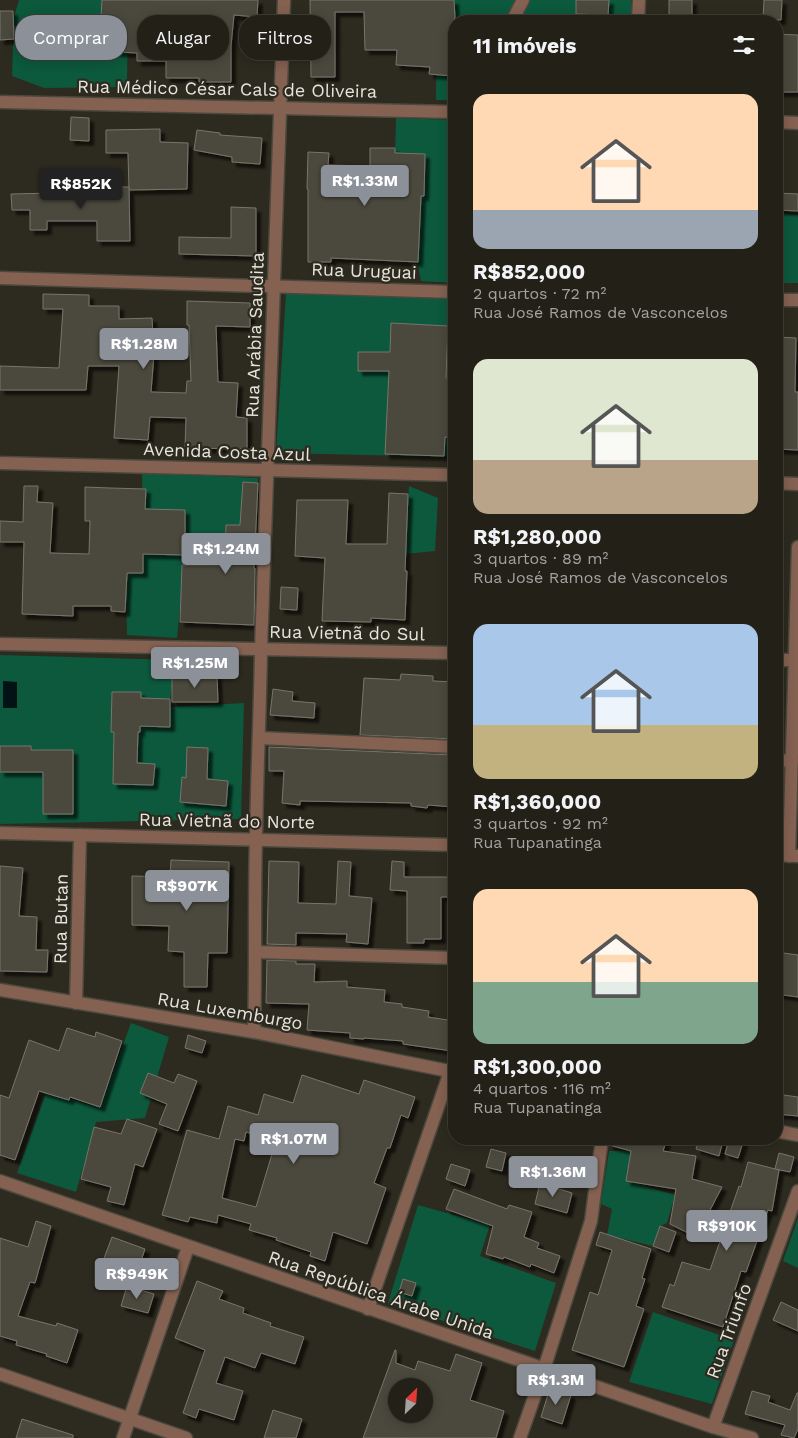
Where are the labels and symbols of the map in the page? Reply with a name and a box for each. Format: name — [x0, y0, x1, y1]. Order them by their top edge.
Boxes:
street label: Rua Médico César Cals de Oliveira — [77, 75, 377, 102]
pin: R$1.33M — [319, 164, 411, 207]
pin: R$852K — [40, 168, 122, 210]
street label: Rua Arábia Saudita — [241, 252, 268, 418]
street label: Rua Uruguai — [311, 258, 417, 283]
pin: R$1.28M — [98, 328, 190, 370]
street label: Avenida Costa Azul — [143, 438, 312, 465]
pin: R$1.24M — [180, 532, 272, 575]
street label: Rua Vietnã do Sul — [269, 621, 425, 644]
pin: R$1.25M — [149, 646, 241, 689]
street label: Rua Vietnã do Norte — [139, 808, 315, 833]
pin: R$907K — [146, 870, 228, 912]
street label: Rua Butan — [49, 874, 72, 964]
street label: Rua Luxemburgo — [156, 987, 304, 1034]
pin: R$1.07M — [248, 1122, 340, 1165]
pin: R$1.36M — [507, 1156, 599, 1198]
pin: R$910K — [686, 1210, 768, 1252]
street label: Rua República Árabe Unida — [266, 1246, 497, 1343]
pin: R$949K — [96, 1258, 178, 1300]
street label: Rua Triunfo — [702, 1280, 755, 1381]
pin: R$1.3M — [515, 1364, 597, 1406]
north arrow — [388, 1378, 432, 1422]

